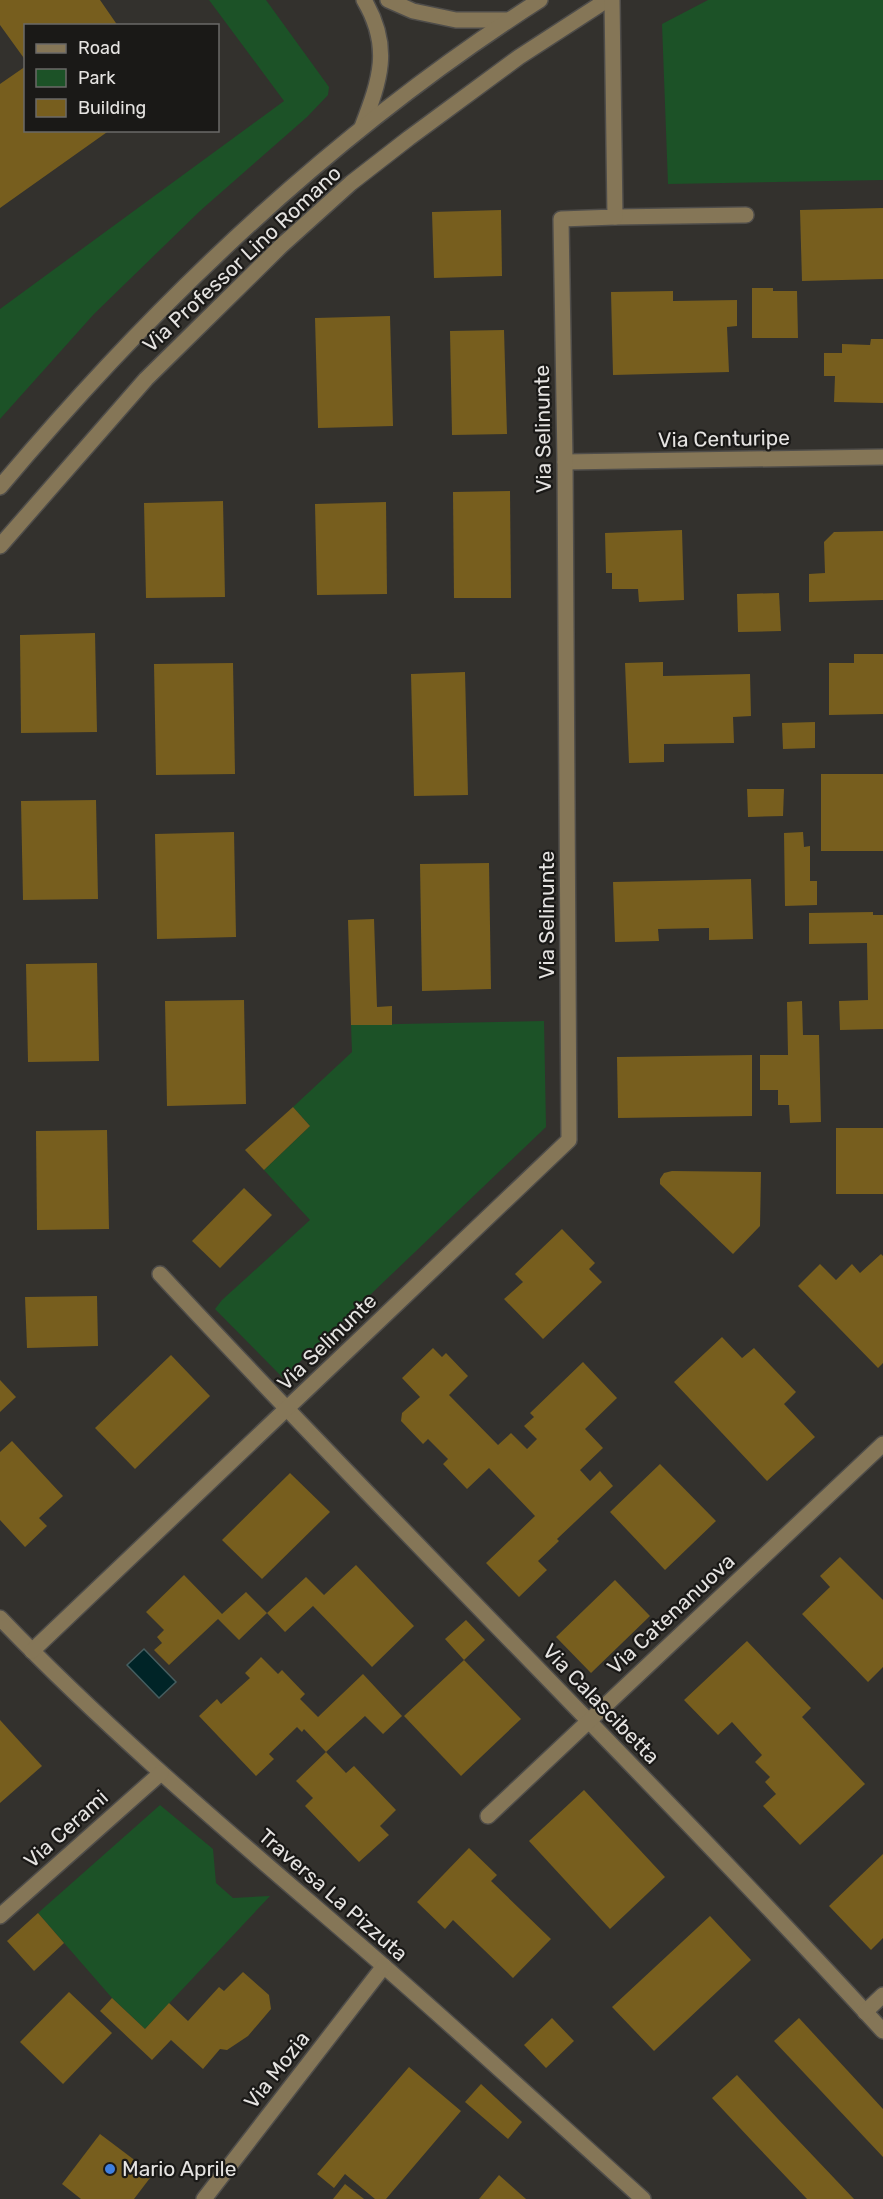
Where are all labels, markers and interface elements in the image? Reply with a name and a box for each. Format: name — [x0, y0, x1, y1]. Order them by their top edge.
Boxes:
legend — [24, 24, 219, 132]
text: Road — [78, 37, 121, 59]
text: Park — [78, 67, 116, 89]
text: Building — [78, 97, 146, 119]
street label: Via Professor Lino Romano — [137, 160, 346, 357]
street label: Via Selinunte — [529, 365, 556, 493]
street label: Via Centuripe — [658, 425, 790, 452]
street label: Via Selinunte — [534, 851, 559, 979]
street label: Via Selinunte — [272, 1288, 382, 1395]
street label: Via Catenanuova — [602, 1548, 740, 1679]
street label: Via Calascibetta — [538, 1638, 665, 1769]
street label: Via Cerami — [19, 1784, 113, 1873]
street label: Traversa La Pizzuta — [254, 1823, 413, 1966]
street label: Via Mozia — [239, 2026, 315, 2113]
place label: Mario Aprile — [122, 2156, 236, 2181]
marker: Mario Aprile — [103, 2162, 117, 2176]

